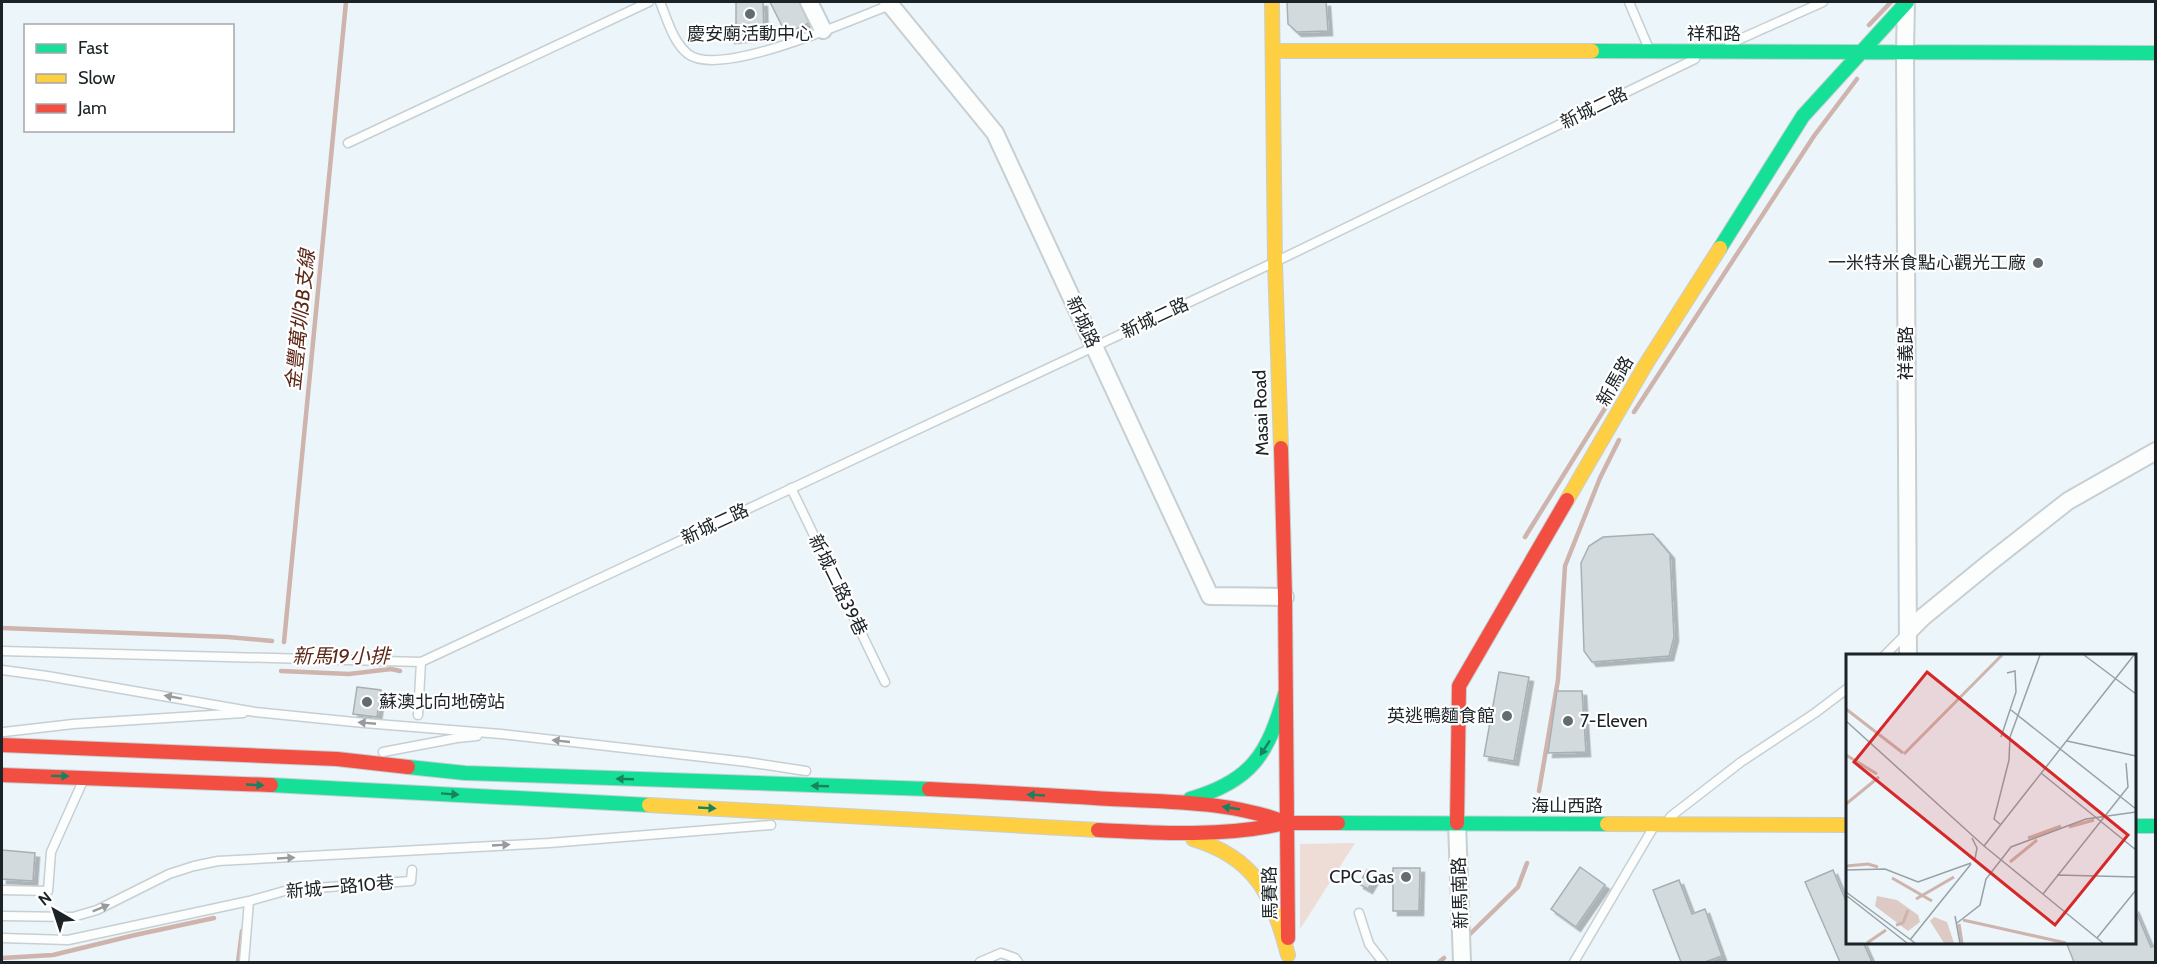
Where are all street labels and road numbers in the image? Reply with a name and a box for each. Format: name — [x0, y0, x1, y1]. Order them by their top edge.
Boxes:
street label: 祥和路 — [1687, 23, 1741, 45]
street label: 新城二路 — [1557, 82, 1631, 134]
street label: 新城路 — [1062, 293, 1104, 351]
street label: 新城二路 — [1118, 293, 1192, 343]
street label: 祥義路 — [1895, 326, 1917, 380]
street label: 新馬路 — [1592, 352, 1638, 410]
street label: Masai Road — [1249, 370, 1273, 456]
street label: 新城二路 — [678, 499, 752, 549]
street label: 新城二路39巷 — [804, 531, 872, 639]
street label: 海山西路 — [1531, 795, 1603, 817]
street label: 新馬南路 — [1448, 857, 1472, 929]
street label: 馬賽路 — [1259, 866, 1281, 920]
street label: 新城一路10巷 — [285, 871, 395, 903]

